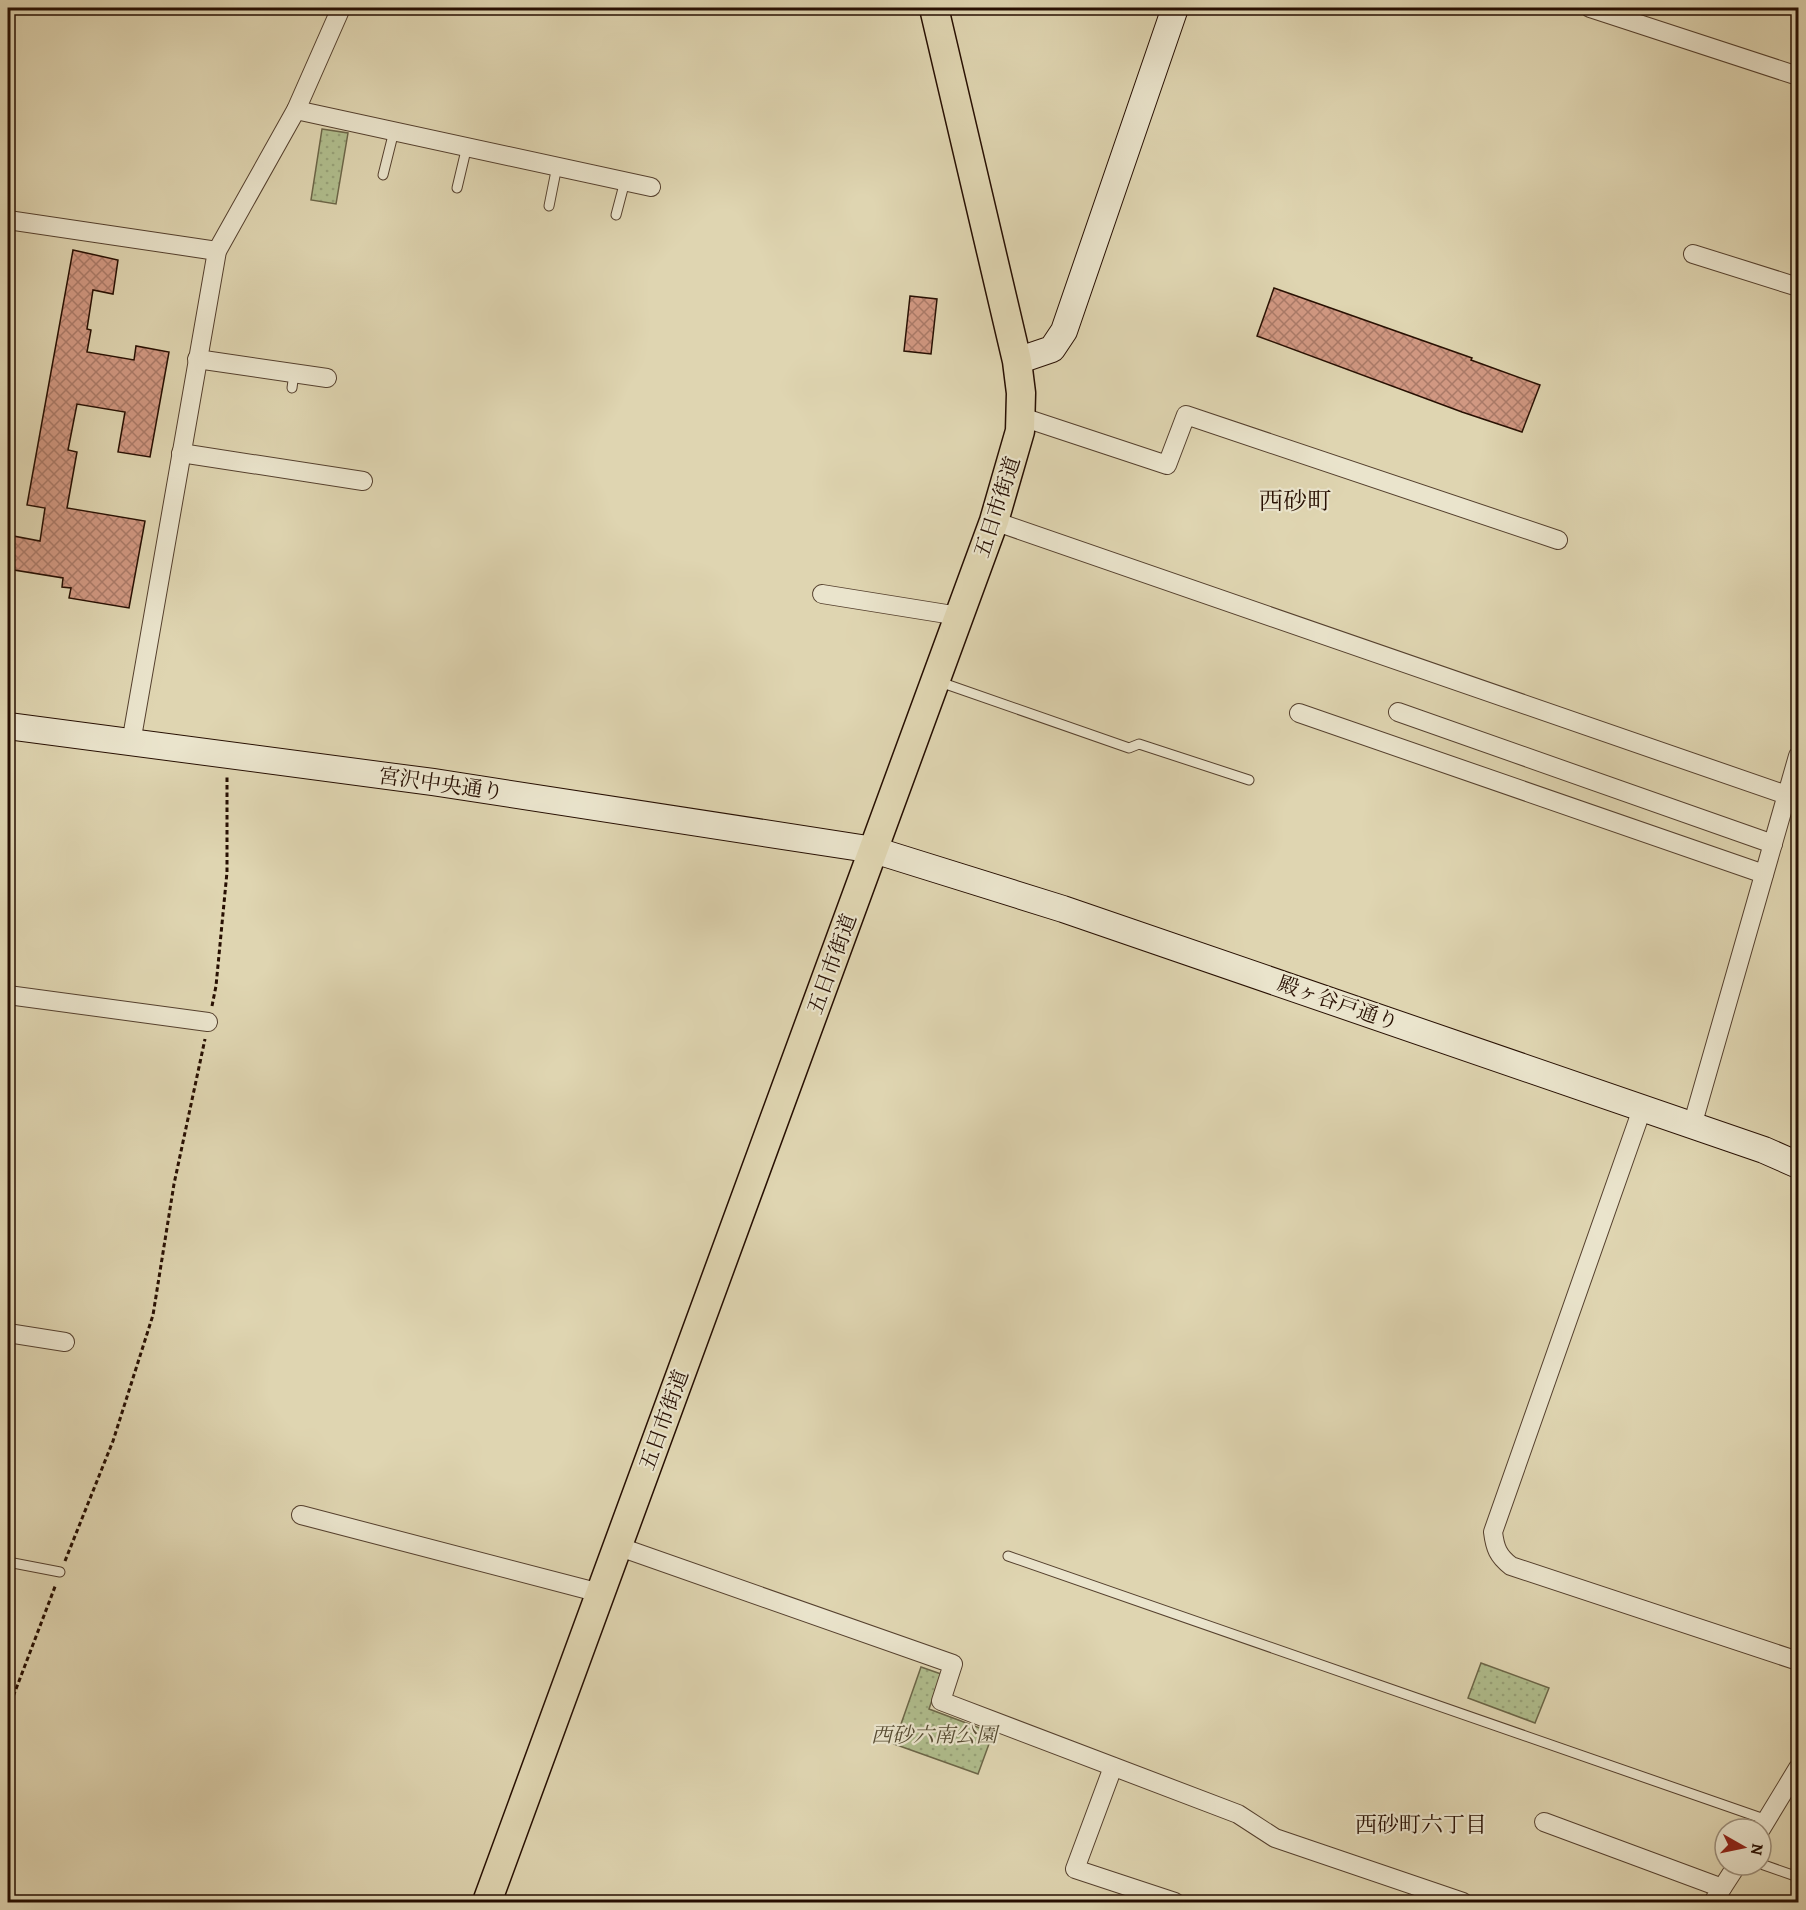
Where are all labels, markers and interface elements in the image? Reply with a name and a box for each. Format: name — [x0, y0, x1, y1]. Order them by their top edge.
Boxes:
street label: 五日市街道 — [967, 453, 1027, 561]
district label: 西砂町 — [1259, 485, 1331, 517]
street label: 宮沢中央通り — [377, 761, 505, 807]
street label: 五日市街道 — [801, 910, 863, 1018]
street label: 殿ヶ谷戸通り — [1274, 969, 1402, 1037]
street label: 五日市街道 — [633, 1366, 695, 1474]
park label: 西砂六南公園 — [871, 1721, 1000, 1749]
district label: 西砂町六丁目 — [1355, 1810, 1487, 1840]
north arrow — [1713, 1817, 1773, 1877]
text: N — [1745, 1842, 1769, 1857]

